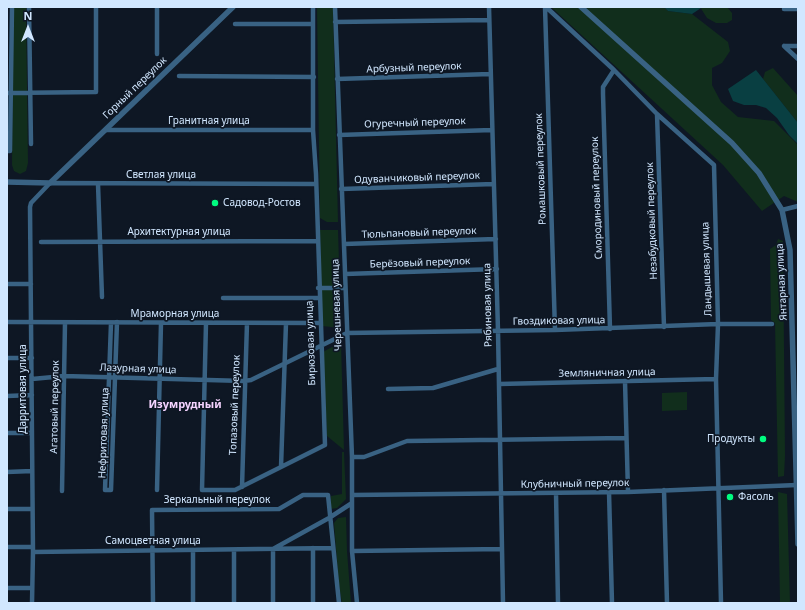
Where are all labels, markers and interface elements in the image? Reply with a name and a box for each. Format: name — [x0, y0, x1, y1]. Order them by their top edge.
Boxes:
north arrow — [8, 8, 48, 48]
text: N — [24, 8, 32, 23]
street label: Горный переулок — [101, 55, 169, 121]
street label: Арбузный переулок — [366, 60, 462, 76]
street label: Ромашковый переулок — [533, 113, 549, 225]
street label: Гранитная улица — [168, 115, 250, 127]
street label: Огуречный переулок — [364, 115, 466, 131]
street label: Смородиновый переулок — [589, 136, 605, 260]
street label: Незабудковый переулок — [644, 162, 660, 280]
street label: Светлая улица — [126, 169, 196, 181]
street label: Одуванчиковый переулок — [354, 170, 480, 186]
place label: Садовод-Ростов — [223, 197, 301, 209]
marker: Садовод-Ростов — [210, 198, 220, 208]
street label: Ландышевая улица — [699, 221, 715, 317]
street label: Тюльпановый переулок — [361, 225, 477, 241]
street label: Архитектурная улица — [127, 226, 231, 238]
street label: Янтарная улица — [774, 243, 790, 321]
street label: Берёзовый переулок — [369, 255, 471, 271]
street label: Черешневая улица — [329, 259, 345, 351]
street label: Рябиновая улица — [481, 263, 495, 347]
street label: Бирюзовая улица — [304, 300, 318, 386]
street label: Мраморная улица — [131, 308, 219, 320]
street label: Гвоздиковая улица — [513, 314, 605, 328]
street label: Дарритовая улица — [17, 344, 29, 434]
street label: Топазовый переулок — [227, 355, 243, 455]
street label: Агатовый переулок — [48, 360, 62, 454]
street label: Лазурная улица — [99, 362, 177, 376]
street label: Земляничная улица — [558, 366, 656, 380]
street label: Нефритовая улица — [96, 387, 112, 479]
district label: Изумрудный — [148, 398, 222, 412]
place label: Продукты — [707, 433, 755, 445]
marker: Продукты — [758, 434, 768, 444]
street label: Клубничный переулок — [521, 477, 629, 491]
place label: Фасоль — [738, 491, 774, 503]
marker: Фасоль — [725, 492, 735, 502]
street label: Зеркальный переулок — [164, 494, 270, 506]
street label: Самоцветная улица — [105, 535, 201, 547]

